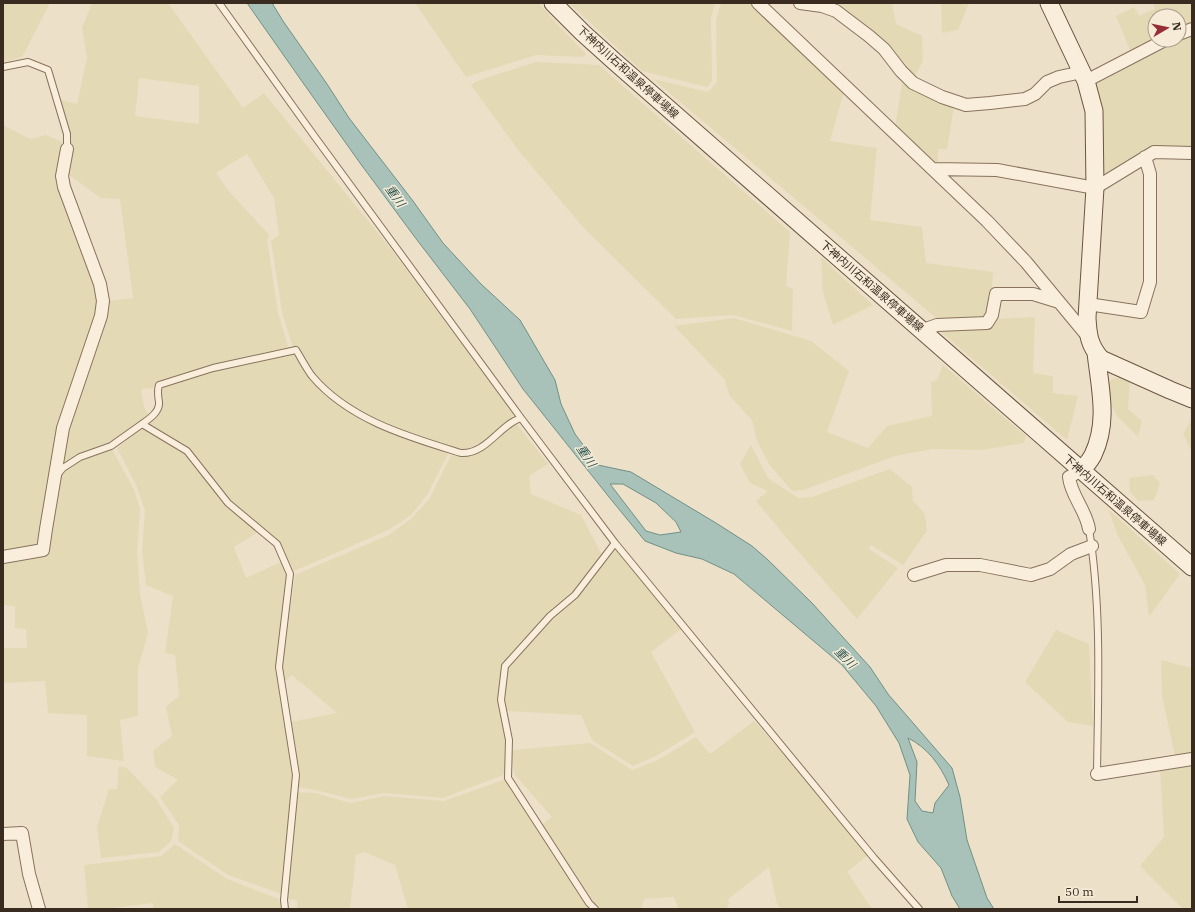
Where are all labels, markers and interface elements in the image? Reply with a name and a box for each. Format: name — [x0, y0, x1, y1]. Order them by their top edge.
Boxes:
north arrow — [1147, 8, 1187, 48]
text: N — [1169, 21, 1185, 32]
street label: 下神内川石和温泉停車場線 — [574, 23, 682, 121]
water label: 重川 — [382, 182, 410, 211]
street label: 下神内川石和温泉停車場線 — [818, 237, 926, 335]
water label: 重川 — [573, 442, 600, 472]
street label: 下神内川石和温泉停車場線 — [1061, 451, 1169, 549]
water label: 重川 — [832, 644, 861, 673]
scale bar — [1059, 878, 1137, 904]
text: 50 m — [1065, 884, 1094, 899]

